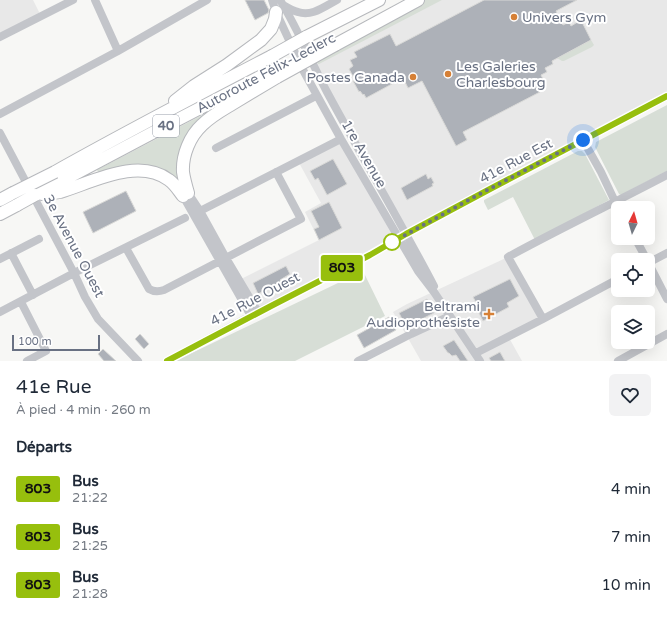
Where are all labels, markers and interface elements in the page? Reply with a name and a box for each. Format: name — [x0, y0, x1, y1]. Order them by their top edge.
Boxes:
place label: Univers Gym — [522, 9, 606, 26]
marker: Univers Gym — [509, 12, 519, 22]
street label: Autoroute Félix-Leclerc — [194, 29, 338, 117]
place label: Les Galeries Charlesbourg — [456, 58, 545, 91]
place label: Postes Canada — [306, 69, 405, 86]
marker: Les Galeries Charlesbourg — [443, 69, 453, 79]
marker: Postes Canada — [408, 72, 418, 82]
road number: 40 — [153, 115, 179, 137]
street label: 1re Avenue — [338, 117, 390, 191]
your location — [573, 130, 593, 150]
street label: 41e Rue Est — [477, 134, 556, 187]
street label: 3e Avenue Ouest — [40, 192, 109, 301]
north arrow — [611, 201, 655, 245]
map controls — [611, 201, 655, 349]
unlabelled marker — [383, 233, 401, 251]
button: locate — [611, 253, 655, 297]
line badge: 803 — [319, 255, 365, 281]
text: 803 — [329, 259, 355, 276]
street label: 41e Rue Ouest — [207, 268, 303, 330]
place label: Beltrami Audioprothésiste — [366, 298, 480, 331]
button: layers — [611, 305, 655, 349]
marker: Beltrami Audioprothésiste — [483, 308, 495, 320]
scale bar — [12, 333, 100, 352]
text: 100 m — [18, 335, 52, 348]
button: heart — [609, 374, 651, 416]
text: 41e Rue — [16, 376, 91, 398]
text: À pied · 4 min · 260 m — [16, 402, 151, 418]
text: Départs — [16, 438, 72, 456]
text: Bus — [72, 472, 99, 490]
text: 803 — [25, 480, 51, 497]
text: 4 min — [611, 480, 651, 498]
text: 21:22 — [72, 490, 108, 506]
text: Bus — [72, 520, 99, 538]
text: 803 — [25, 528, 51, 545]
text: 7 min — [611, 528, 651, 546]
text: 21:25 — [72, 538, 108, 554]
text: Bus — [72, 568, 99, 586]
text: 803 — [25, 576, 51, 593]
text: 10 min — [602, 576, 651, 594]
text: 21:28 — [72, 586, 108, 602]

